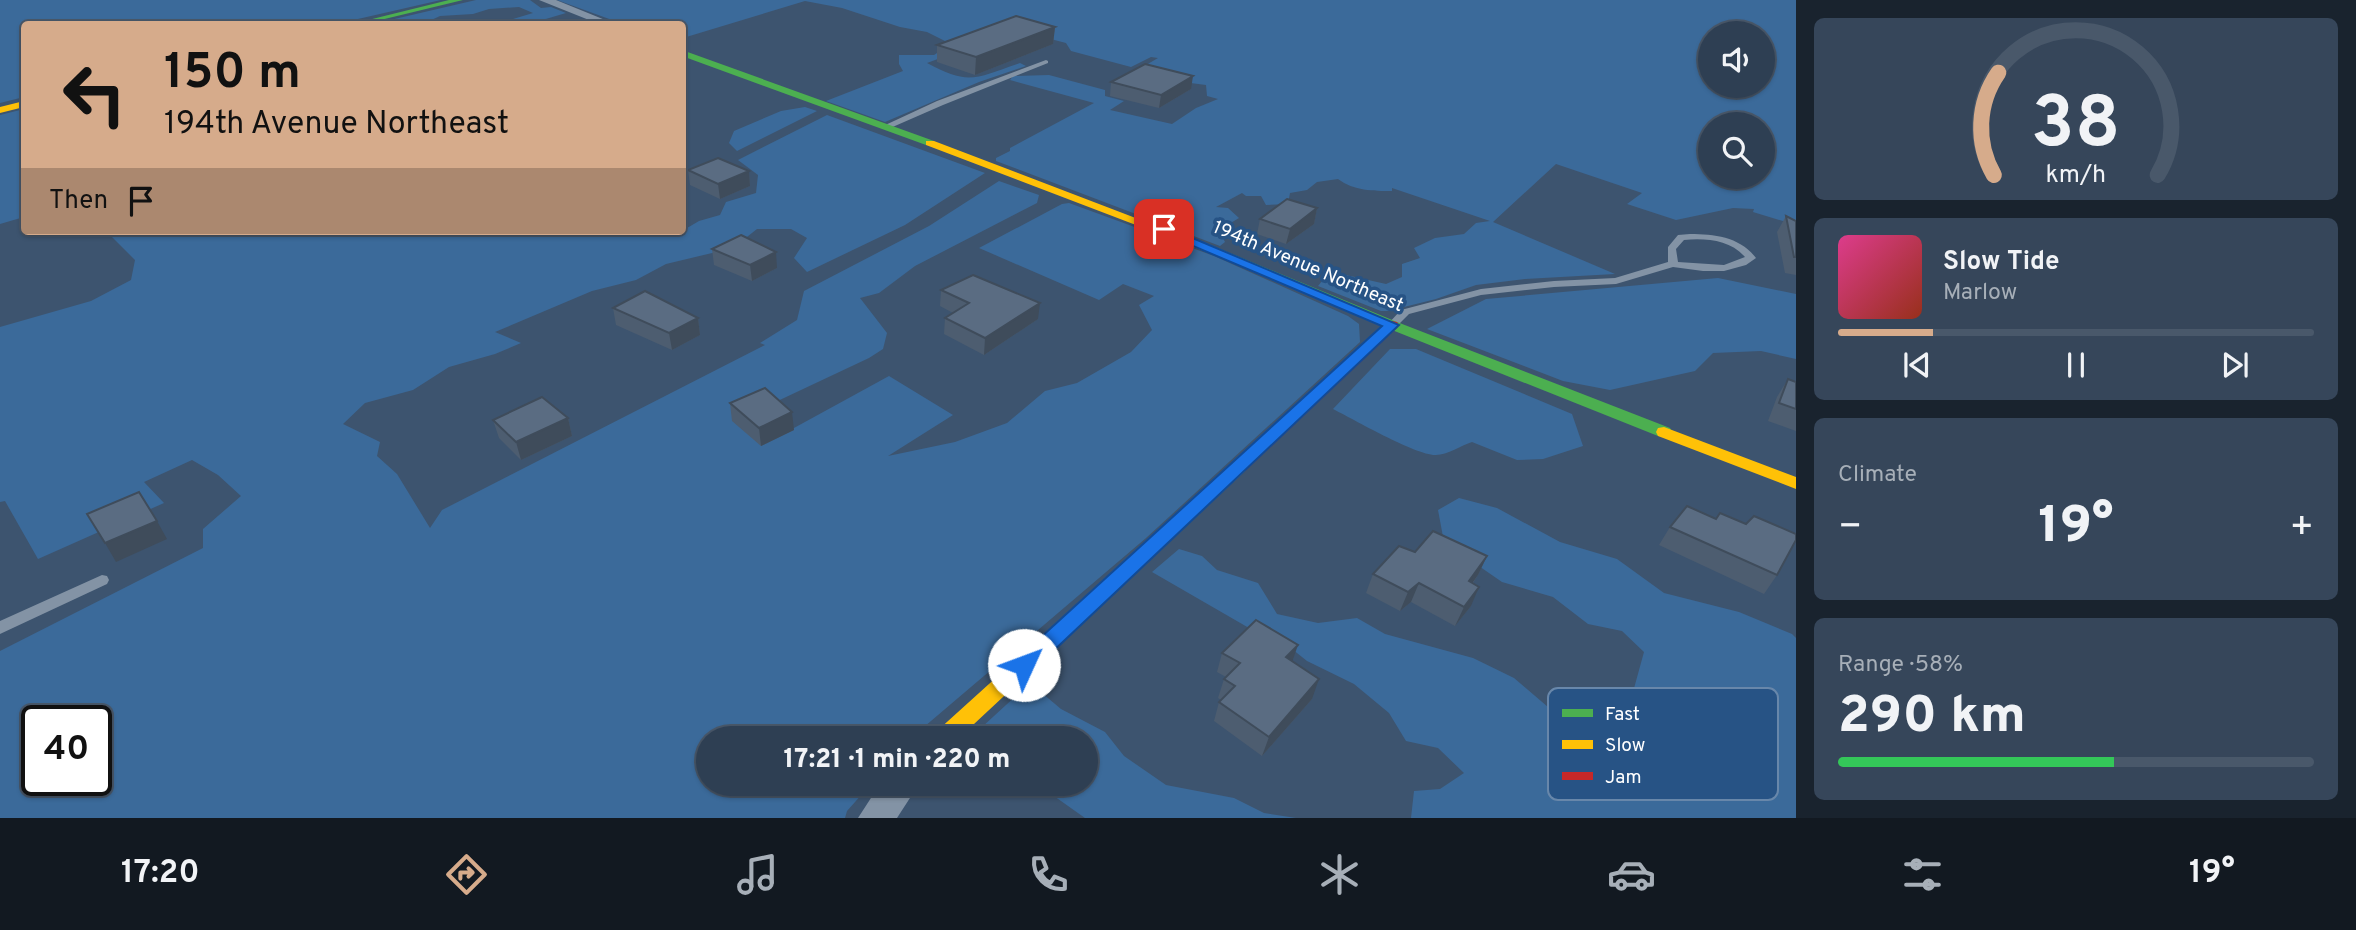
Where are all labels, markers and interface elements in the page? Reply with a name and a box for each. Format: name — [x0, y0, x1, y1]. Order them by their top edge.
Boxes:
map controls — [1698, 21, 1775, 189]
button: sound — [1698, 21, 1775, 98]
text: 150 m — [164, 44, 301, 106]
icon: left — [49, 49, 140, 140]
text: 38 — [2031, 81, 2121, 173]
text: 194th Avenue Northeast — [164, 105, 509, 145]
button: search — [1698, 112, 1775, 189]
text: km/h — [2046, 160, 2106, 192]
icon: arrive — [122, 182, 160, 220]
text: Then — [49, 185, 108, 218]
pin — [1134, 199, 1194, 259]
icon: arrive — [1145, 210, 1183, 248]
street label: 194th Avenue Northeast — [1209, 216, 1407, 318]
text: Slow Tide — [1943, 246, 2060, 279]
text: Marlow — [1943, 279, 2017, 308]
icon: previous — [1898, 346, 1936, 384]
icon: pause — [2057, 346, 2095, 384]
icon: next — [2216, 346, 2254, 384]
text: Climate — [1838, 461, 1917, 490]
text: 19° — [2038, 495, 2114, 561]
text: − — [1838, 504, 1863, 553]
text: + — [2289, 504, 2314, 553]
position arrow — [987, 628, 1061, 702]
text: Range · 58% — [1838, 651, 1963, 680]
text: 290 km — [1838, 685, 2026, 751]
legend — [1548, 688, 1778, 800]
text: Fast — [1605, 703, 1640, 727]
speed limit sign: 40 — [21, 705, 112, 796]
text: Slow — [1605, 734, 1645, 758]
text: 17:21 · 1 min · 220 m — [784, 744, 1010, 777]
text: Jam — [1605, 766, 1642, 790]
icon: directions — [442, 850, 491, 899]
icon: music — [733, 850, 782, 899]
icon: phone — [1024, 850, 1073, 899]
icon: climate — [1315, 850, 1364, 899]
icon: car — [1607, 850, 1656, 899]
icon: filters — [1898, 850, 1947, 899]
text: 17:20 — [121, 854, 199, 894]
text: 19° — [2189, 854, 2235, 894]

